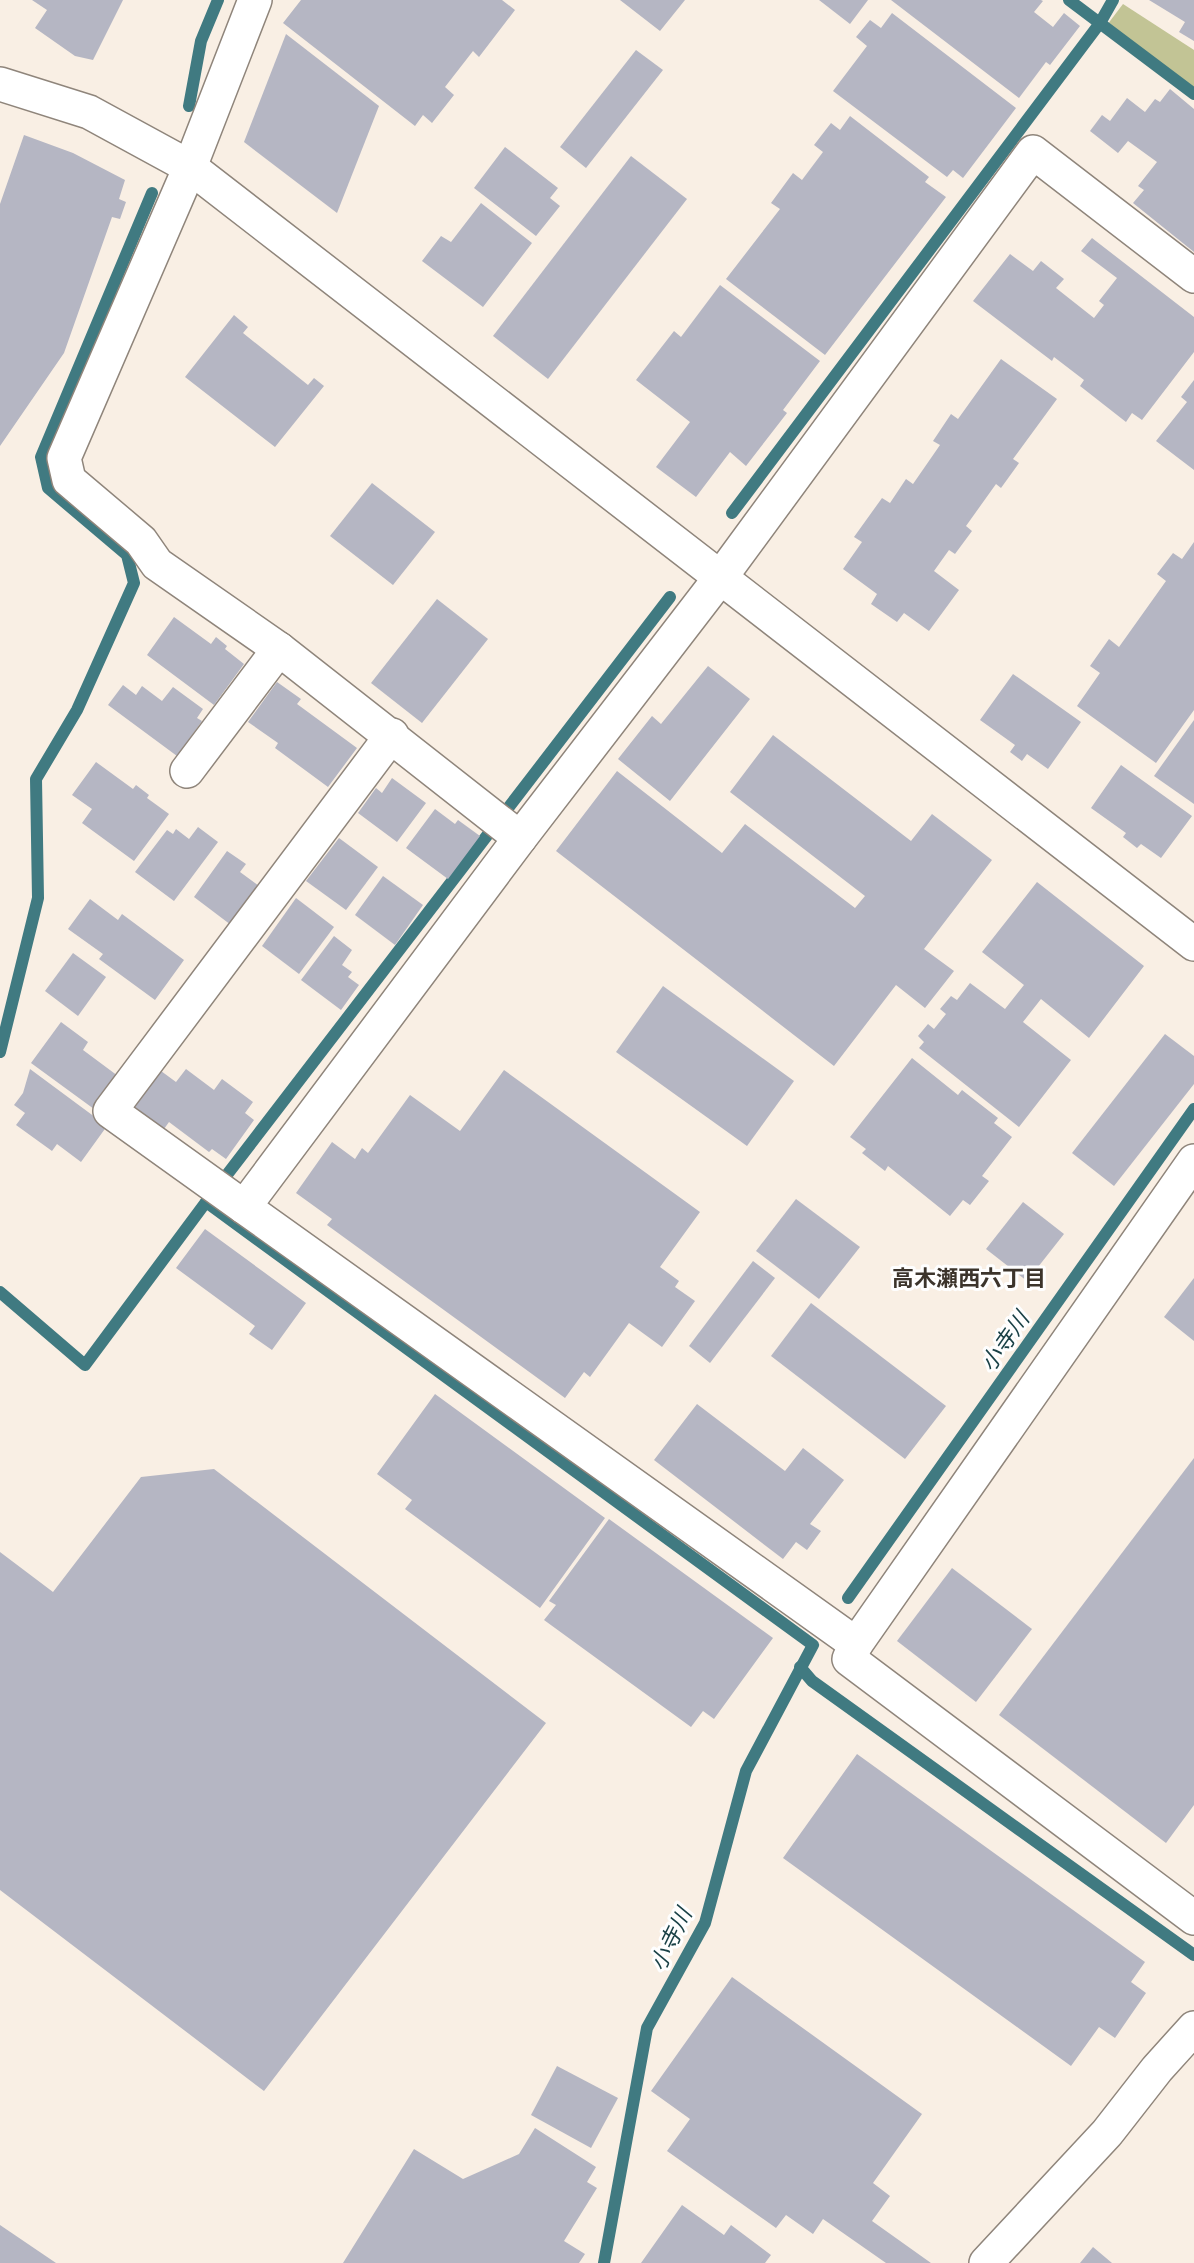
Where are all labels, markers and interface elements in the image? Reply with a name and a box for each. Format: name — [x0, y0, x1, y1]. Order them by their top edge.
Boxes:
district label: 高木瀬西六丁目 — [892, 1264, 1046, 1291]
water label: 小寺川 — [974, 1305, 1035, 1376]
water label: 小寺川 — [643, 1902, 697, 1975]

